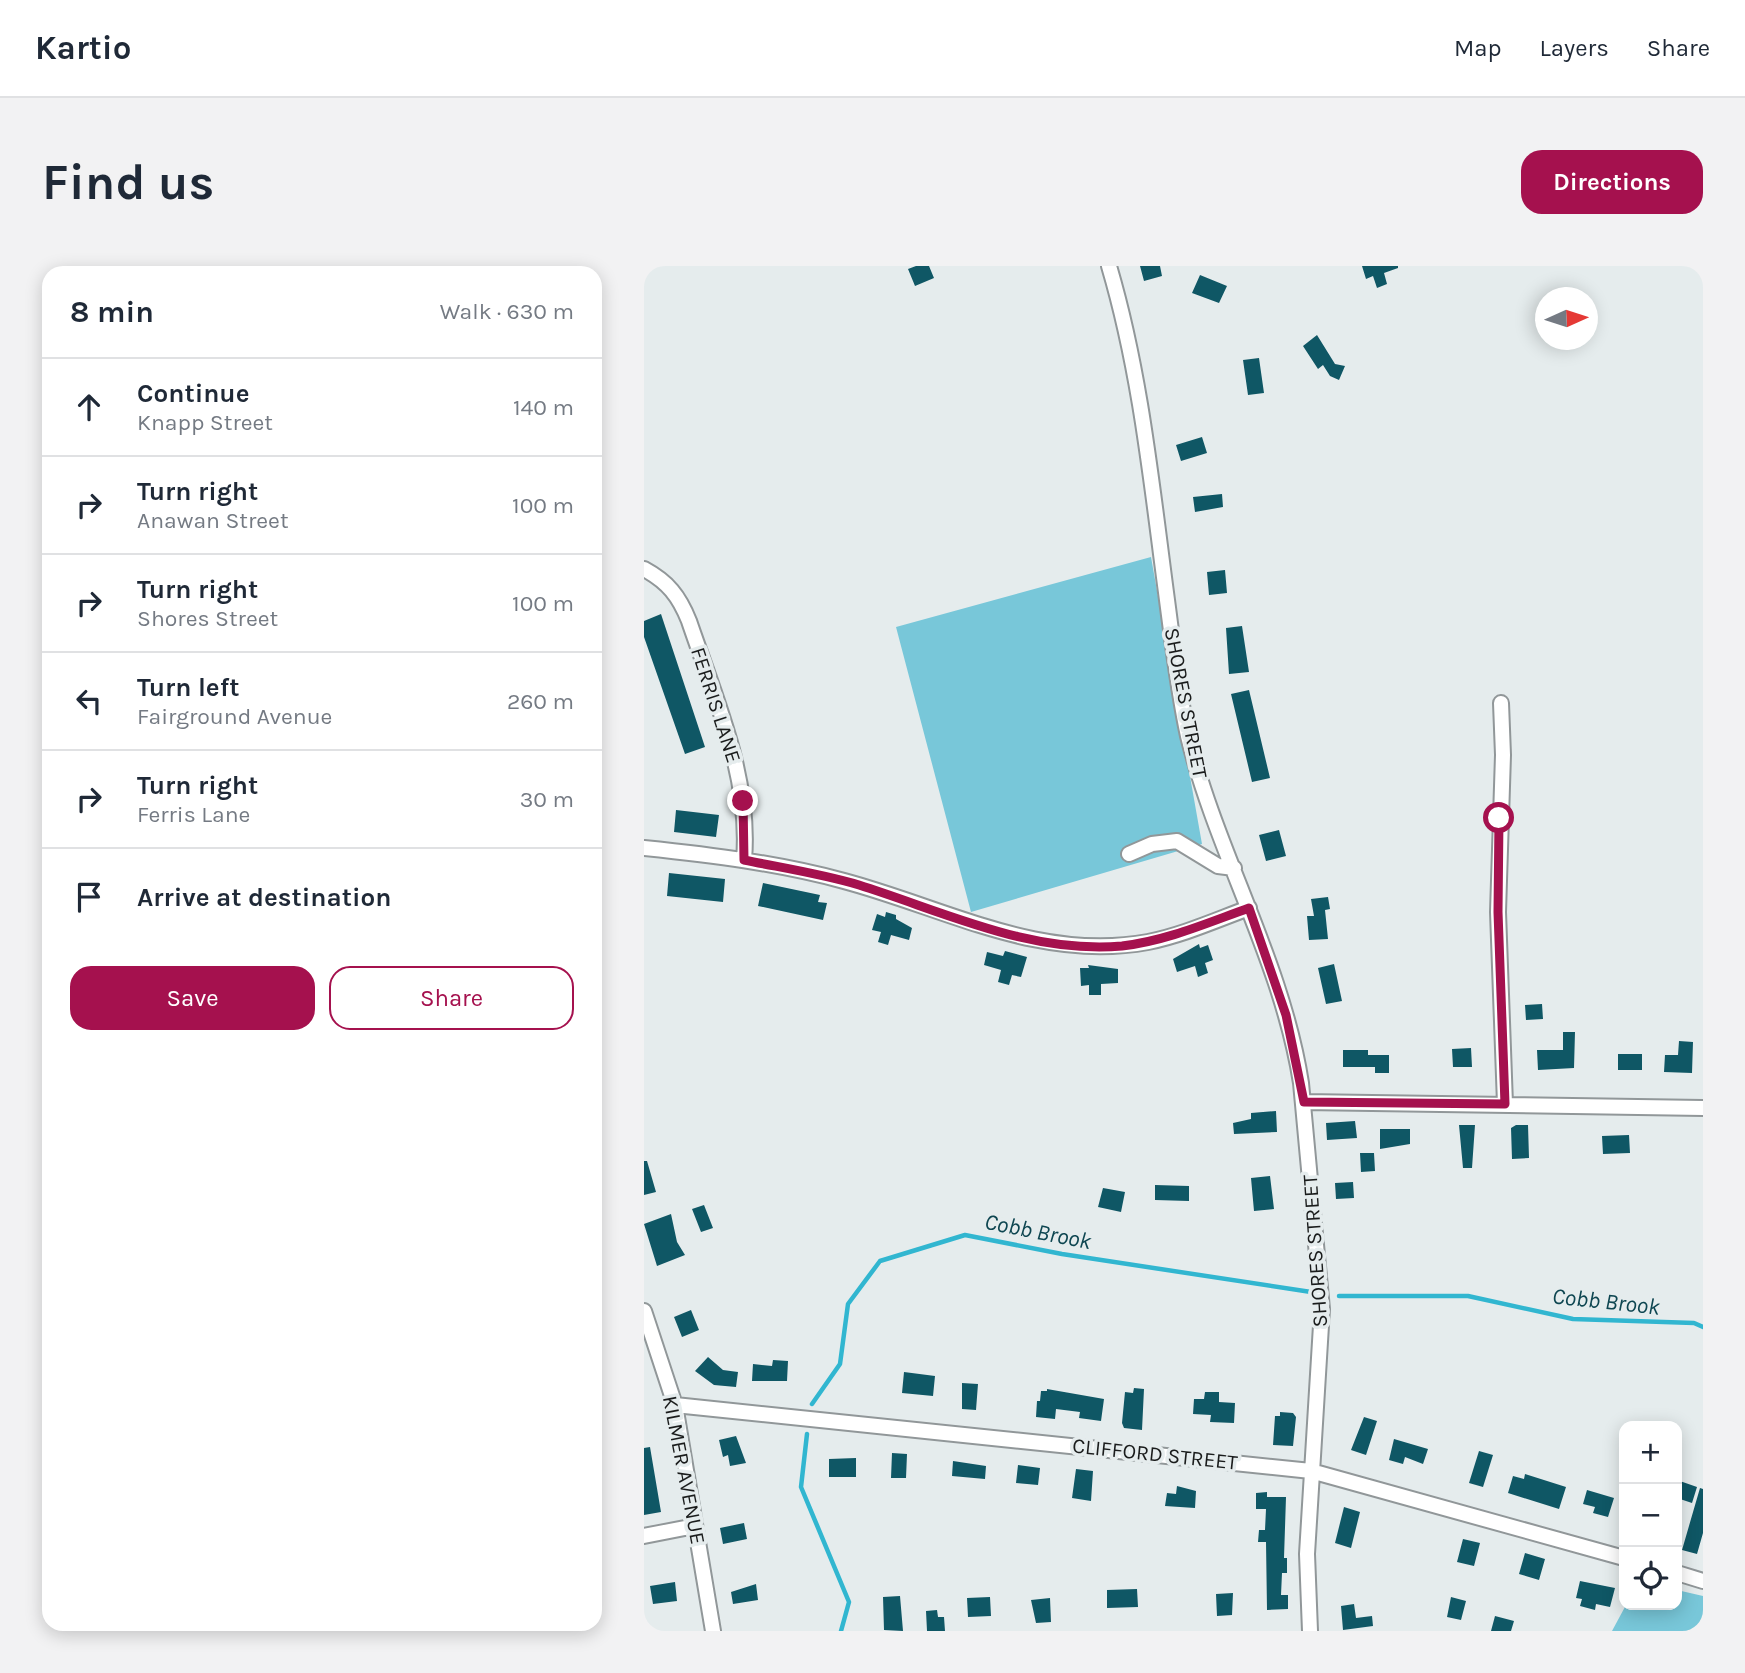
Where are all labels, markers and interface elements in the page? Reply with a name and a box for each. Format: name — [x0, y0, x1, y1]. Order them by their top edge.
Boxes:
text: Kartio — [35, 29, 131, 67]
text: Map — [1454, 34, 1502, 62]
text: Layers — [1540, 34, 1609, 62]
text: Share — [1647, 34, 1710, 62]
button: Directions — [1521, 150, 1703, 214]
text: Find us — [42, 154, 214, 211]
north arrow — [1535, 287, 1598, 350]
text: 8 min — [70, 294, 154, 330]
text: Walk · 630 m — [440, 298, 574, 325]
text: Continue — [137, 378, 249, 409]
icon: ahead — [70, 388, 108, 426]
text: 140 m — [513, 394, 574, 421]
text: Knapp Street — [137, 409, 273, 436]
text: Turn right — [137, 476, 258, 507]
icon: right — [70, 486, 108, 524]
text: 100 m — [512, 492, 574, 519]
text: Anawan Street — [137, 507, 289, 534]
text: Turn right — [137, 574, 258, 605]
icon: right — [70, 584, 108, 622]
text: 100 m — [512, 590, 574, 617]
text: Shores Street — [137, 605, 278, 632]
street label: SHORES STREET — [1160, 626, 1212, 781]
street label: FERRIS LANE — [686, 644, 746, 766]
text: Turn left — [137, 672, 239, 703]
icon: left — [70, 682, 108, 720]
text: 260 m — [507, 688, 574, 715]
text: Fairground Avenue — [137, 703, 332, 730]
text: Turn right — [137, 770, 258, 801]
icon: right — [70, 780, 108, 818]
route end — [727, 785, 758, 816]
text: 30 m — [520, 786, 574, 813]
text: Ferris Lane — [137, 801, 250, 828]
route start — [1483, 802, 1514, 833]
icon: arrive — [70, 878, 108, 916]
text: Arrive at destination — [137, 882, 391, 913]
button: Save — [70, 966, 315, 1030]
button: Share — [329, 966, 574, 1030]
street label: SHORES STREET — [1298, 1173, 1332, 1328]
water label: Cobb Brook — [982, 1208, 1094, 1255]
water label: Cobb Brook — [1551, 1282, 1661, 1321]
street label: KILMER AVENUE — [658, 1394, 710, 1546]
map controls — [1619, 1421, 1682, 1610]
button: + — [1619, 1421, 1682, 1484]
street label: CLIFFORD STREET — [1071, 1433, 1239, 1475]
button: − — [1619, 1484, 1682, 1547]
button: locate — [1619, 1547, 1682, 1610]

